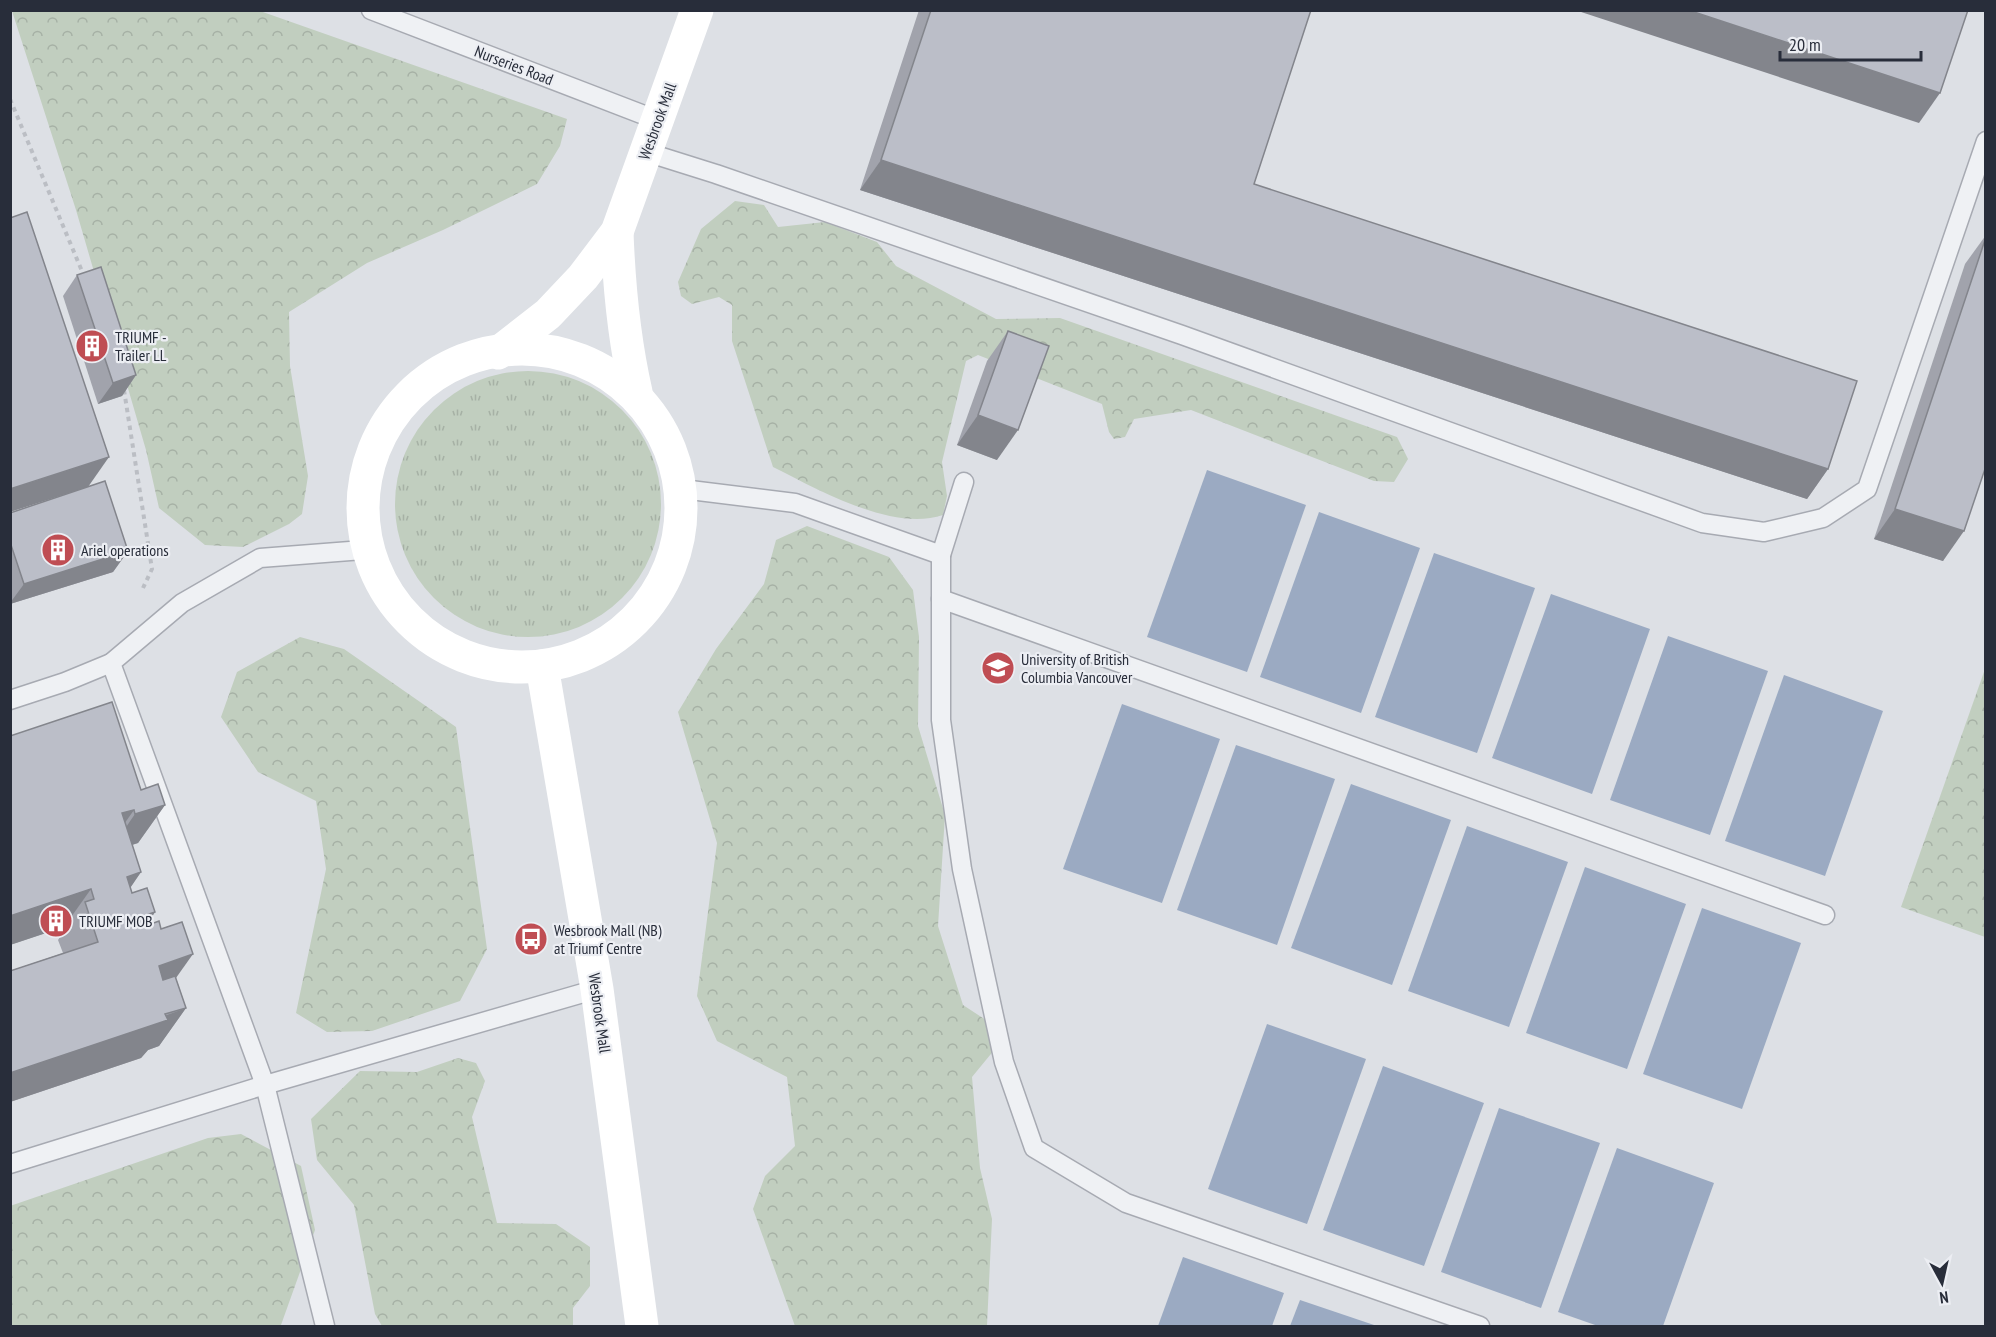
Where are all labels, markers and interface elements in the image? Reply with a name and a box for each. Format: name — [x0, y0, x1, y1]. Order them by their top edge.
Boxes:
scale bar — [1780, 24, 1921, 62]
text: 20 m — [1789, 33, 1821, 56]
street label: Nurseries Road — [472, 41, 556, 89]
street label: Wesbrook Mall — [634, 79, 680, 162]
place label: TRIUMF - Trailer LL — [115, 327, 167, 365]
building icon: TRIUMF - Trailer LL — [74, 328, 110, 364]
building icon: Ariel operations — [40, 532, 76, 568]
place label: Ariel operations — [81, 540, 169, 560]
place label: University of British Columbia Vancouver — [1021, 649, 1133, 687]
school or university icon: University of British Columbia Vancouver — [980, 650, 1016, 686]
building icon: TRIUMF MOB — [38, 903, 74, 939]
place label: TRIUMF MOB — [79, 911, 153, 931]
place label: Wesbrook Mall (NB) at Triumf Centre — [554, 920, 662, 958]
bus stop icon: Wesbrook Mall (NB) at Triumf Centre — [513, 921, 549, 957]
street label: Wesbrook Mall — [584, 972, 616, 1055]
north arrow — [1912, 1253, 1972, 1313]
text: N — [1938, 1287, 1950, 1308]

